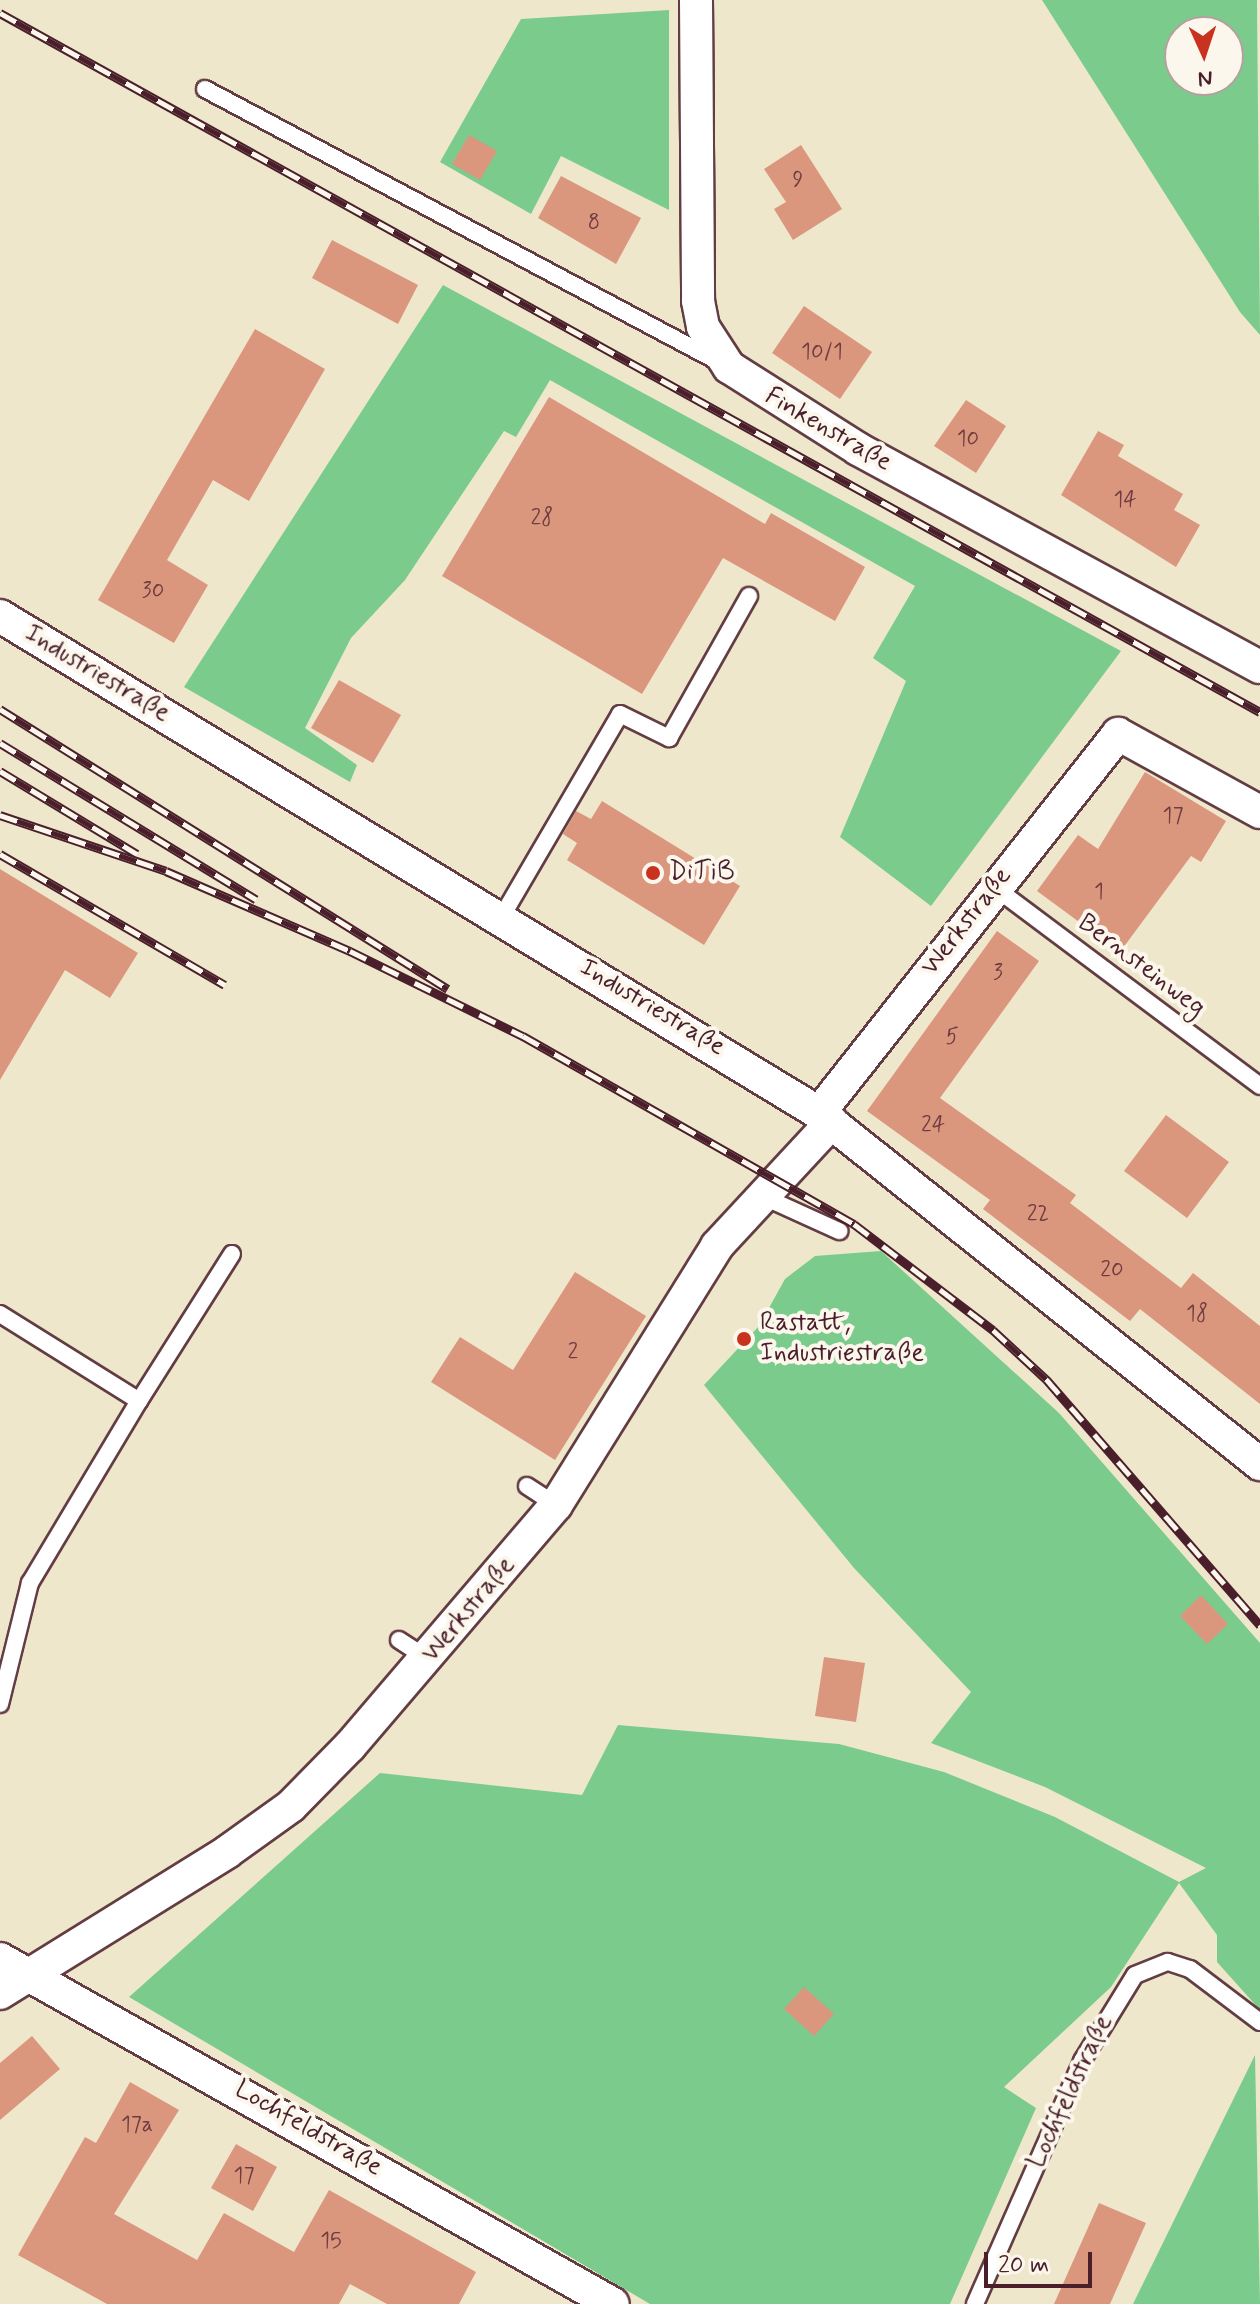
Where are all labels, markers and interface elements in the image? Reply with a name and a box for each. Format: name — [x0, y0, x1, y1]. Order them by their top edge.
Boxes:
north arrow — [1164, 16, 1244, 96]
text: N — [1197, 64, 1213, 92]
house number: 9 — [793, 168, 803, 194]
house number: 8 — [588, 211, 600, 237]
house number: 10/1 — [801, 340, 843, 366]
street label: Finkenstraße — [759, 381, 897, 479]
house number: 10 — [957, 427, 979, 453]
house number: 14 — [1113, 488, 1137, 514]
house number: 28 — [531, 506, 553, 532]
house number: 30 — [142, 579, 164, 605]
street label: Industriestraße — [19, 618, 175, 730]
house number: 17 — [1163, 804, 1183, 830]
place label: DiTiB — [669, 857, 735, 889]
street label: Werkstraße — [915, 862, 1019, 982]
marker: DiTiB — [644, 864, 662, 882]
house number: 1 — [1094, 880, 1104, 906]
street label: Bernsteinweg — [1071, 908, 1211, 1024]
street label: Industriestraße — [574, 952, 730, 1064]
house number: 3 — [993, 961, 1003, 987]
house number: 5 — [945, 1025, 959, 1051]
house number: 24 — [921, 1113, 945, 1139]
house number: 22 — [1027, 1202, 1049, 1228]
house number: 20 — [1100, 1258, 1124, 1284]
house number: 18 — [1186, 1302, 1208, 1328]
place label: Rastatt, Industriestraße — [760, 1308, 924, 1370]
marker: Rastatt, Industriestraße — [735, 1330, 753, 1348]
house number: 2 — [568, 1340, 578, 1366]
street label: Werkstraße — [416, 1551, 522, 1669]
street label: Lochfeldstraße — [1022, 2010, 1120, 2174]
street label: Lochfeldstraße — [229, 2074, 387, 2184]
house number: 17a — [121, 2113, 153, 2139]
house number: 17 — [234, 2164, 254, 2190]
house number: 15 — [320, 2229, 342, 2255]
scale bar — [988, 2236, 1096, 2286]
text: 20 m — [998, 2250, 1049, 2281]

